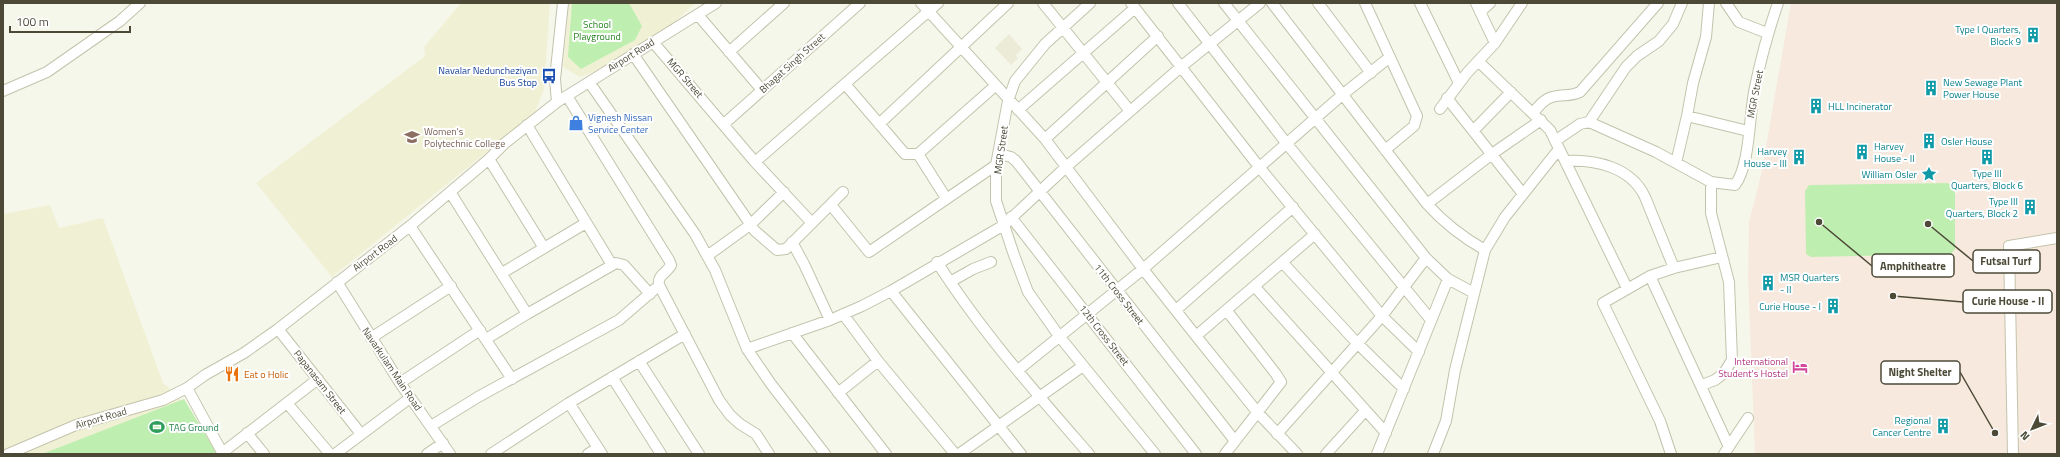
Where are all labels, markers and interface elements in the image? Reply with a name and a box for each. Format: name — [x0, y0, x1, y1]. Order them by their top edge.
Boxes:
scale bar — [10, 8, 130, 34]
text: 100 m — [16, 12, 49, 31]
park label: School Playground — [573, 17, 621, 44]
place label: Type I Quarters, Block 9 — [1955, 22, 2021, 49]
building icon: Type I Quarters, Block 9 — [2024, 26, 2042, 44]
street label: Bhagat Singh Street — [756, 29, 829, 97]
street label: Airport Road — [605, 35, 657, 75]
street label: MGR Street — [663, 55, 707, 102]
place label: Navalar Neduncheziyan Bus Stop — [438, 63, 537, 90]
bus stop icon: Navalar Neduncheziyan Bus Stop — [540, 67, 558, 85]
street label: MGR Street — [1743, 68, 1767, 119]
place label: New Sewage Plant Power House — [1943, 75, 2023, 102]
building icon: New Sewage Plant Power House — [1922, 79, 1940, 97]
building icon: HLL Incinerator — [1807, 97, 1825, 115]
place label: HLL Incinerator — [1828, 99, 1893, 114]
place label: Vignesh Nissan Service Center — [588, 110, 652, 137]
shop icon: Vignesh Nissan Service Center — [567, 114, 585, 132]
place label: Women's Polytechnic College — [424, 124, 505, 151]
street label: MGR Street — [990, 124, 1012, 175]
school or university icon: Women's Polytechnic College — [403, 128, 421, 146]
building icon: Osler House — [1920, 132, 1938, 150]
place label: Osler House — [1941, 134, 1992, 149]
place label: Harvey House - II — [1874, 139, 1915, 166]
building icon: Harvey House - II — [1853, 143, 1871, 161]
place label: Harvey House - III — [1744, 144, 1787, 171]
building icon: Harvey House - III — [1790, 148, 1808, 166]
building icon: Type III Quarters, Block 6 — [1978, 148, 1996, 166]
place icon: William Osler — [1920, 165, 1938, 183]
place label: Type III Quarters, Block 6 — [1951, 166, 2023, 193]
place label: William Osler — [1862, 167, 1918, 182]
place label: Type III Quarters, Block 2 — [1946, 194, 2018, 221]
building icon: Type III Quarters, Block 2 — [2021, 198, 2039, 216]
street label: Airport Road — [349, 231, 401, 275]
callout: Futsal Turf — [1973, 250, 2040, 273]
text: Futsal Turf — [1980, 253, 2032, 269]
callout: Amphitheatre — [1872, 254, 1954, 277]
text: Amphitheatre — [1880, 258, 1946, 274]
street label: 11th Cross Street — [1090, 260, 1148, 328]
place label: MSR Quarters - II — [1780, 270, 1840, 297]
building icon: MSR Quarters - II — [1759, 274, 1777, 292]
callout: Curie House - II — [1963, 290, 2052, 313]
text: Curie House - II — [1972, 293, 2044, 309]
building icon: Curie House - I — [1824, 297, 1842, 315]
place label: Curie House - I — [1759, 299, 1821, 314]
street label: 12th Cross Street — [1075, 301, 1133, 369]
street label: Navarkulam Main Road — [358, 324, 426, 414]
street label: Papanasam Street — [290, 347, 350, 418]
place label: International Student's Hostel — [1718, 354, 1788, 381]
hotel icon: International Student's Hostel — [1791, 358, 1809, 376]
callout: Night Shelter — [1881, 361, 1960, 384]
text: Night Shelter — [1888, 364, 1952, 380]
restaurant icon: Eat o Holic — [223, 365, 241, 383]
place label: Eat o Holic — [244, 367, 289, 382]
street label: Airport Road — [73, 403, 129, 433]
north arrow — [2012, 409, 2052, 449]
place label: Regional Cancer Centre — [1873, 413, 1931, 440]
building icon: Regional Cancer Centre — [1934, 417, 1952, 435]
sports icon: TAG Ground — [148, 418, 166, 436]
place label: TAG Ground — [169, 420, 219, 435]
text: N — [2016, 428, 2033, 444]

